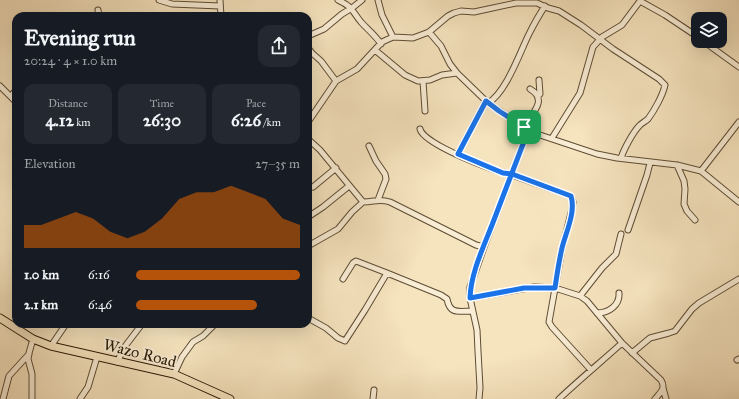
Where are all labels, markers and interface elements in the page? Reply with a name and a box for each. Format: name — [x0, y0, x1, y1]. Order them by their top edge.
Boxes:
map controls — [691, 12, 727, 48]
button: layers — [691, 12, 727, 48]
text: Evening run — [24, 24, 136, 51]
button: share — [258, 25, 300, 67]
text: 20:24 · 4 × 1.0 km — [24, 53, 117, 69]
text: Distance — [48, 97, 88, 110]
text: Time — [150, 97, 174, 110]
text: Pace — [246, 97, 266, 110]
text: 4.12 — [45, 110, 74, 131]
text: 26:30 — [143, 110, 181, 131]
text: 6:26 — [231, 110, 261, 131]
pin — [507, 110, 541, 144]
text: km — [74, 116, 91, 129]
text: /km — [261, 116, 281, 129]
icon: arrive — [513, 116, 535, 138]
text: Elevation — [24, 156, 76, 172]
text: 27–35 m — [255, 156, 300, 172]
text: 1.0 km — [24, 267, 59, 283]
text: 6:16 — [88, 267, 110, 283]
text: 2.1 km — [24, 297, 58, 313]
text: 6:46 — [88, 297, 112, 313]
street label: Wazo Road — [102, 335, 178, 371]

